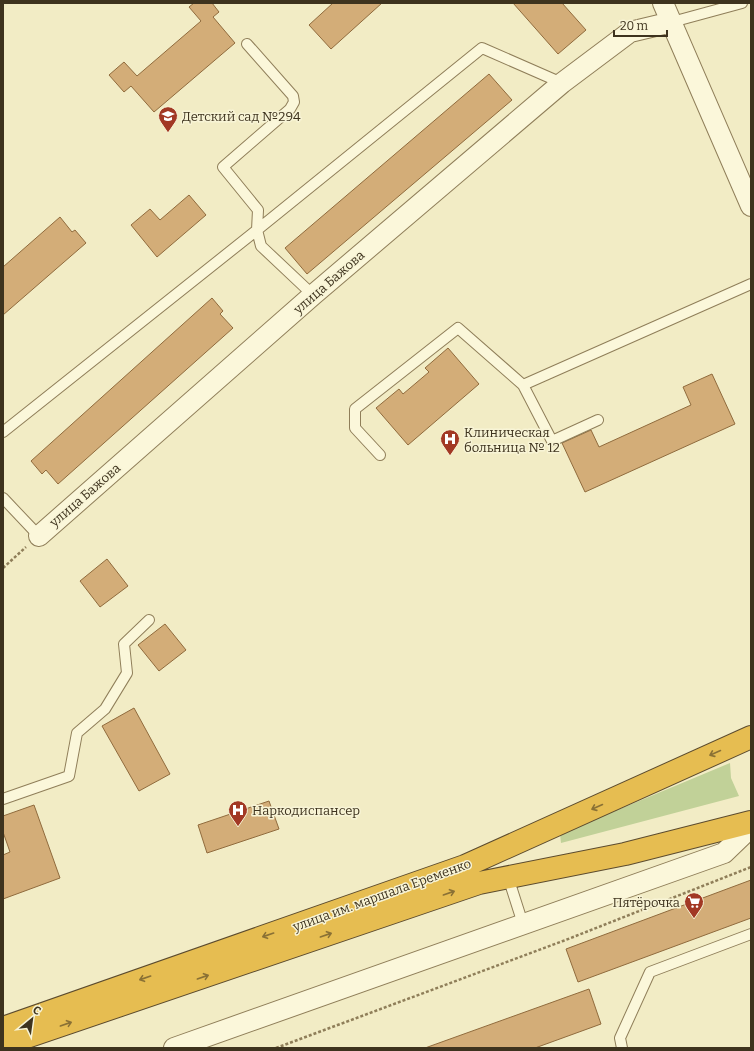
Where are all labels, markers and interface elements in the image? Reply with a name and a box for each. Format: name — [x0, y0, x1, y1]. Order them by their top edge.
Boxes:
scale bar — [614, 12, 667, 38]
text: 20 m — [620, 19, 649, 33]
school or university icon: Детский сад №294 — [157, 105, 179, 133]
place label: Детский сад №294 — [182, 109, 301, 124]
street label: улица Бажова — [290, 247, 367, 317]
place label: Клиническая больница № 12 — [464, 425, 560, 455]
hospital icon: Клиническая больница № 12 — [439, 428, 461, 456]
street label: улица Бажова — [46, 460, 123, 530]
one-way arrow — [710, 750, 722, 757]
hospital icon: Наркодиспансер — [227, 799, 249, 827]
place label: Наркодиспансер — [252, 803, 360, 818]
one-way arrow — [592, 803, 604, 811]
street label: улица им. маршала Еременко — [290, 856, 473, 935]
one-way arrow — [442, 889, 455, 896]
supermarket icon: Пятёрочка — [683, 891, 705, 919]
place label: Пятёрочка — [612, 895, 680, 910]
one-way arrow — [319, 931, 331, 939]
one-way arrow — [262, 932, 274, 940]
one-way arrow — [196, 973, 208, 981]
one-way arrow — [139, 975, 151, 983]
north arrow — [12, 999, 52, 1039]
text: С — [30, 1003, 43, 1018]
one-way arrow — [60, 1020, 73, 1027]

